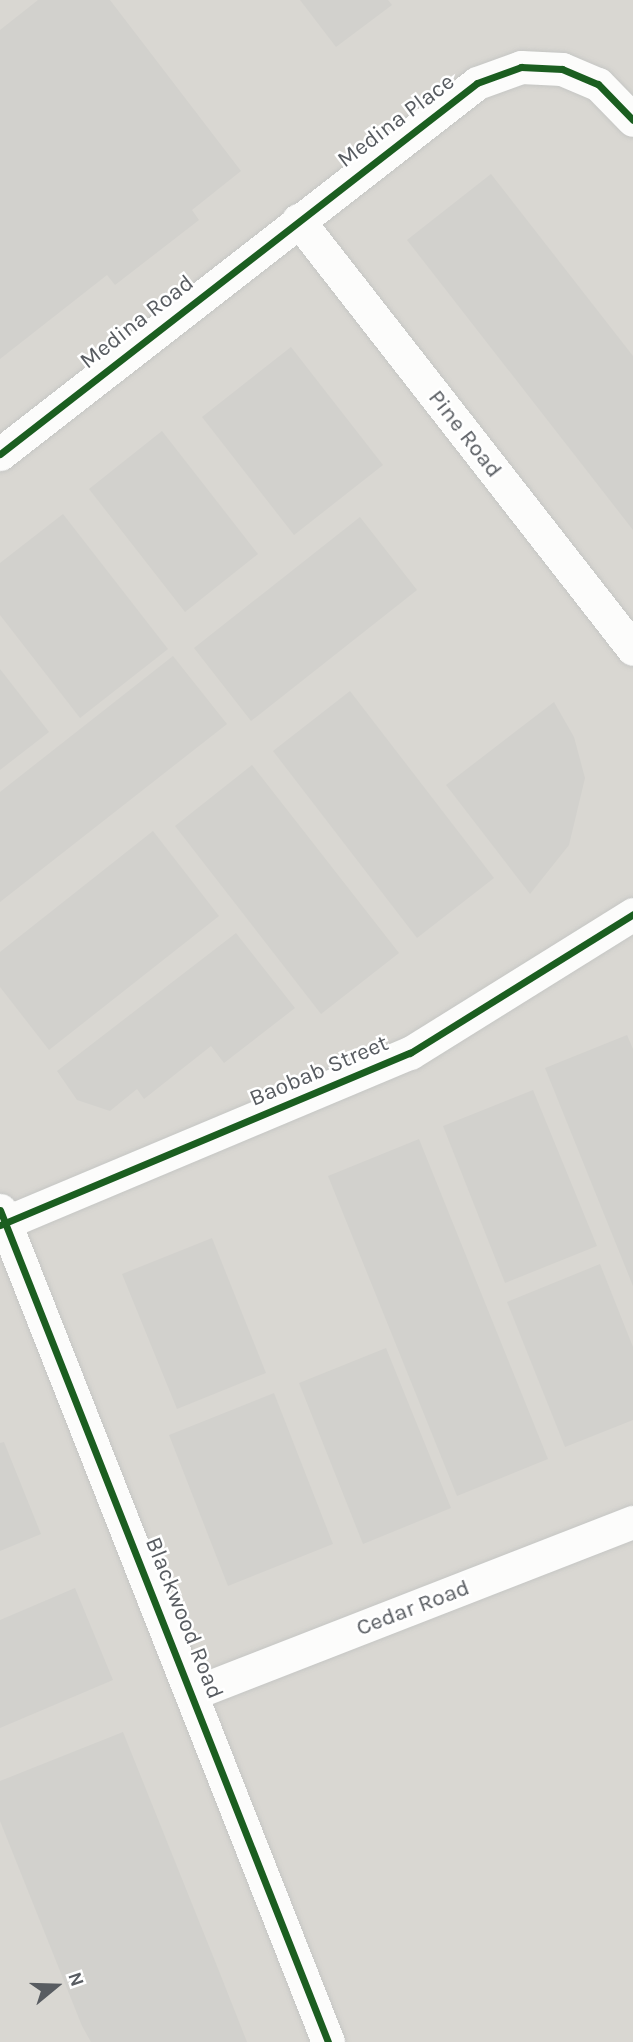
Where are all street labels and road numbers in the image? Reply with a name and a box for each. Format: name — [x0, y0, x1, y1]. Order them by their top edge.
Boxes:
street label: Medina Place — [332, 68, 460, 174]
street label: Medina Road — [75, 269, 199, 375]
street label: Pine Road — [422, 385, 508, 483]
street label: Baobab Street — [245, 1029, 393, 1113]
street label: Blackwood Road — [139, 1533, 229, 1703]
street label: Cedar Road — [353, 1574, 473, 1642]

